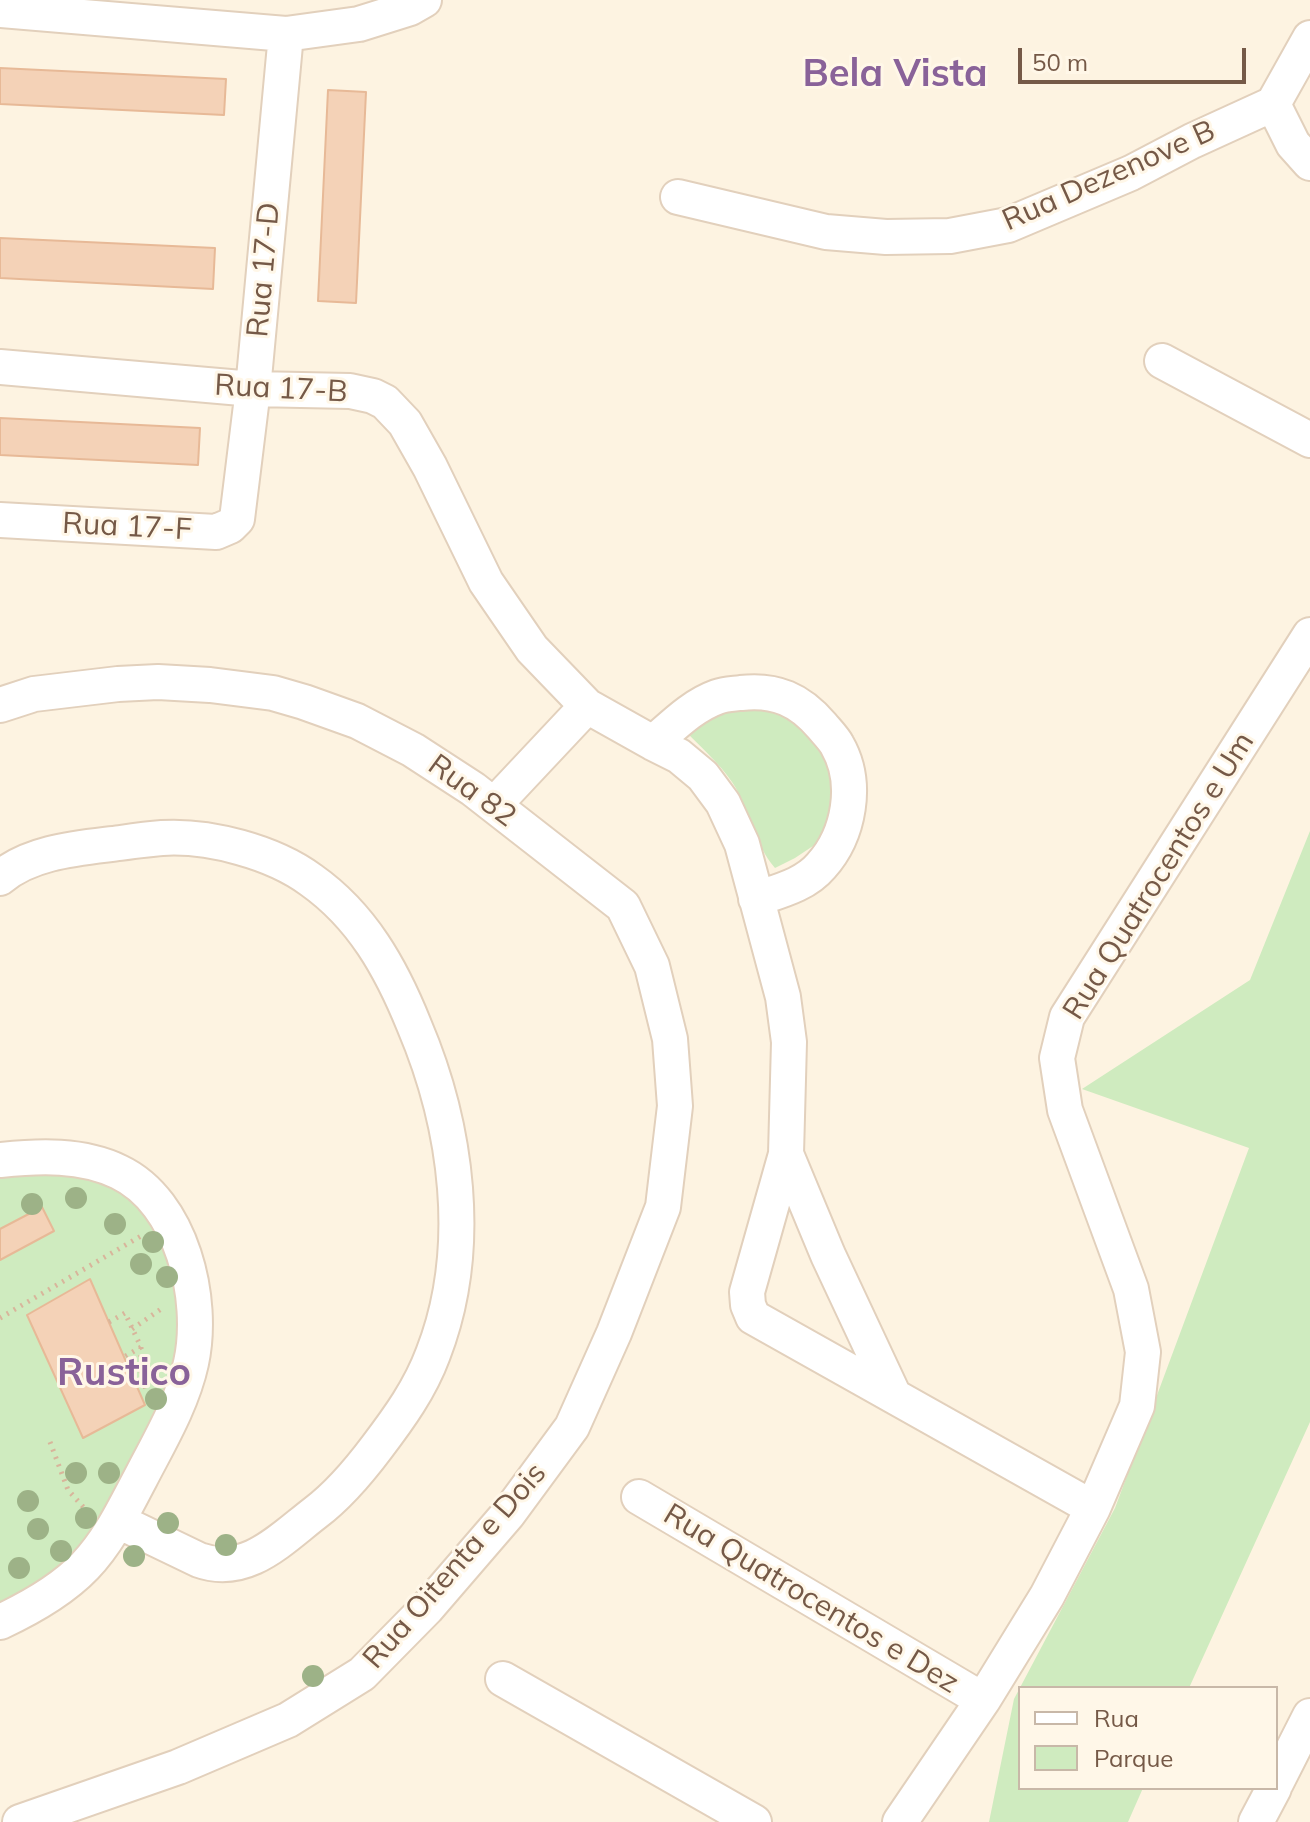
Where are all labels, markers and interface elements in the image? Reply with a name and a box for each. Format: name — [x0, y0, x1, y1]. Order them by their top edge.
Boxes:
scale bar — [1022, 32, 1250, 82]
text: 50 m — [1032, 47, 1088, 77]
district label: Bela Vista — [802, 52, 988, 98]
street label: Rua Dezenove B — [997, 113, 1221, 239]
street label: Rua 17-D — [240, 201, 288, 339]
street label: Rua 17-B — [214, 368, 348, 410]
street label: Rua 17-F — [61, 506, 193, 548]
street label: Rua Quatrocentos e Um — [1056, 726, 1262, 1026]
street label: Rua 82 — [421, 747, 523, 835]
district label: Rustico — [57, 1351, 191, 1397]
street label: Rua Oitenta e Dois — [356, 1456, 554, 1676]
street label: Rua Quatrocentos e Dez — [657, 1497, 965, 1701]
legend — [1018, 1686, 1278, 1790]
text: Rua — [1094, 1703, 1139, 1733]
text: Parque — [1094, 1743, 1173, 1773]

